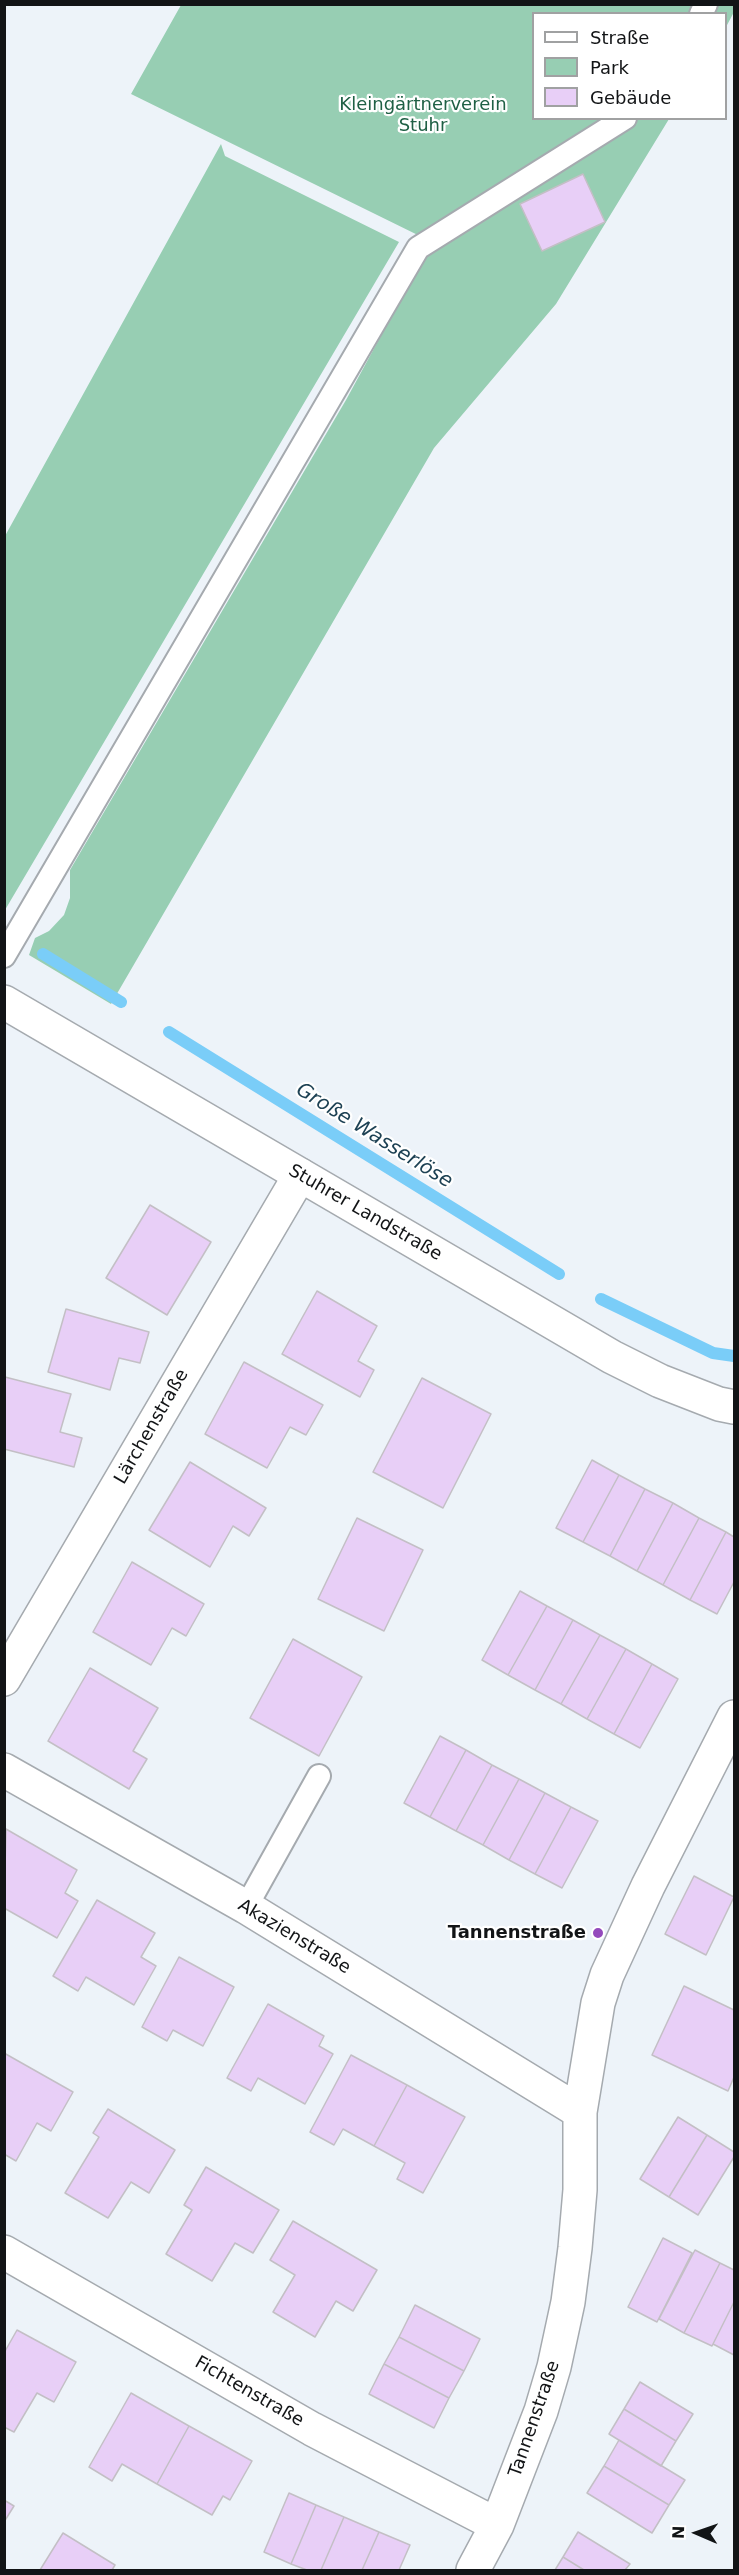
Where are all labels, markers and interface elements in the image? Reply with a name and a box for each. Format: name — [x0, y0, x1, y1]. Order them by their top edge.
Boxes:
legend — [532, 12, 727, 120]
text: Straße — [590, 27, 649, 48]
text: Park — [590, 57, 629, 78]
text: Gebäude — [590, 87, 671, 108]
park label: Kleingärtnerverein Stuhr — [339, 94, 507, 136]
water label: Große Wasserlöse — [291, 1078, 457, 1194]
street label: Stuhrer Landstraße — [284, 1160, 446, 1266]
street label: Lärchenstraße — [110, 1366, 194, 1488]
street label: Akazienstraße — [234, 1895, 354, 1979]
place label: Tannenstraße — [448, 1922, 586, 1944]
marker: Tannenstraße — [591, 1926, 605, 1940]
street label: Fichtenstraße — [191, 2352, 307, 2432]
street label: Tannenstraße — [505, 2358, 565, 2480]
north arrow — [667, 2503, 727, 2563]
text: N — [669, 2525, 688, 2539]

